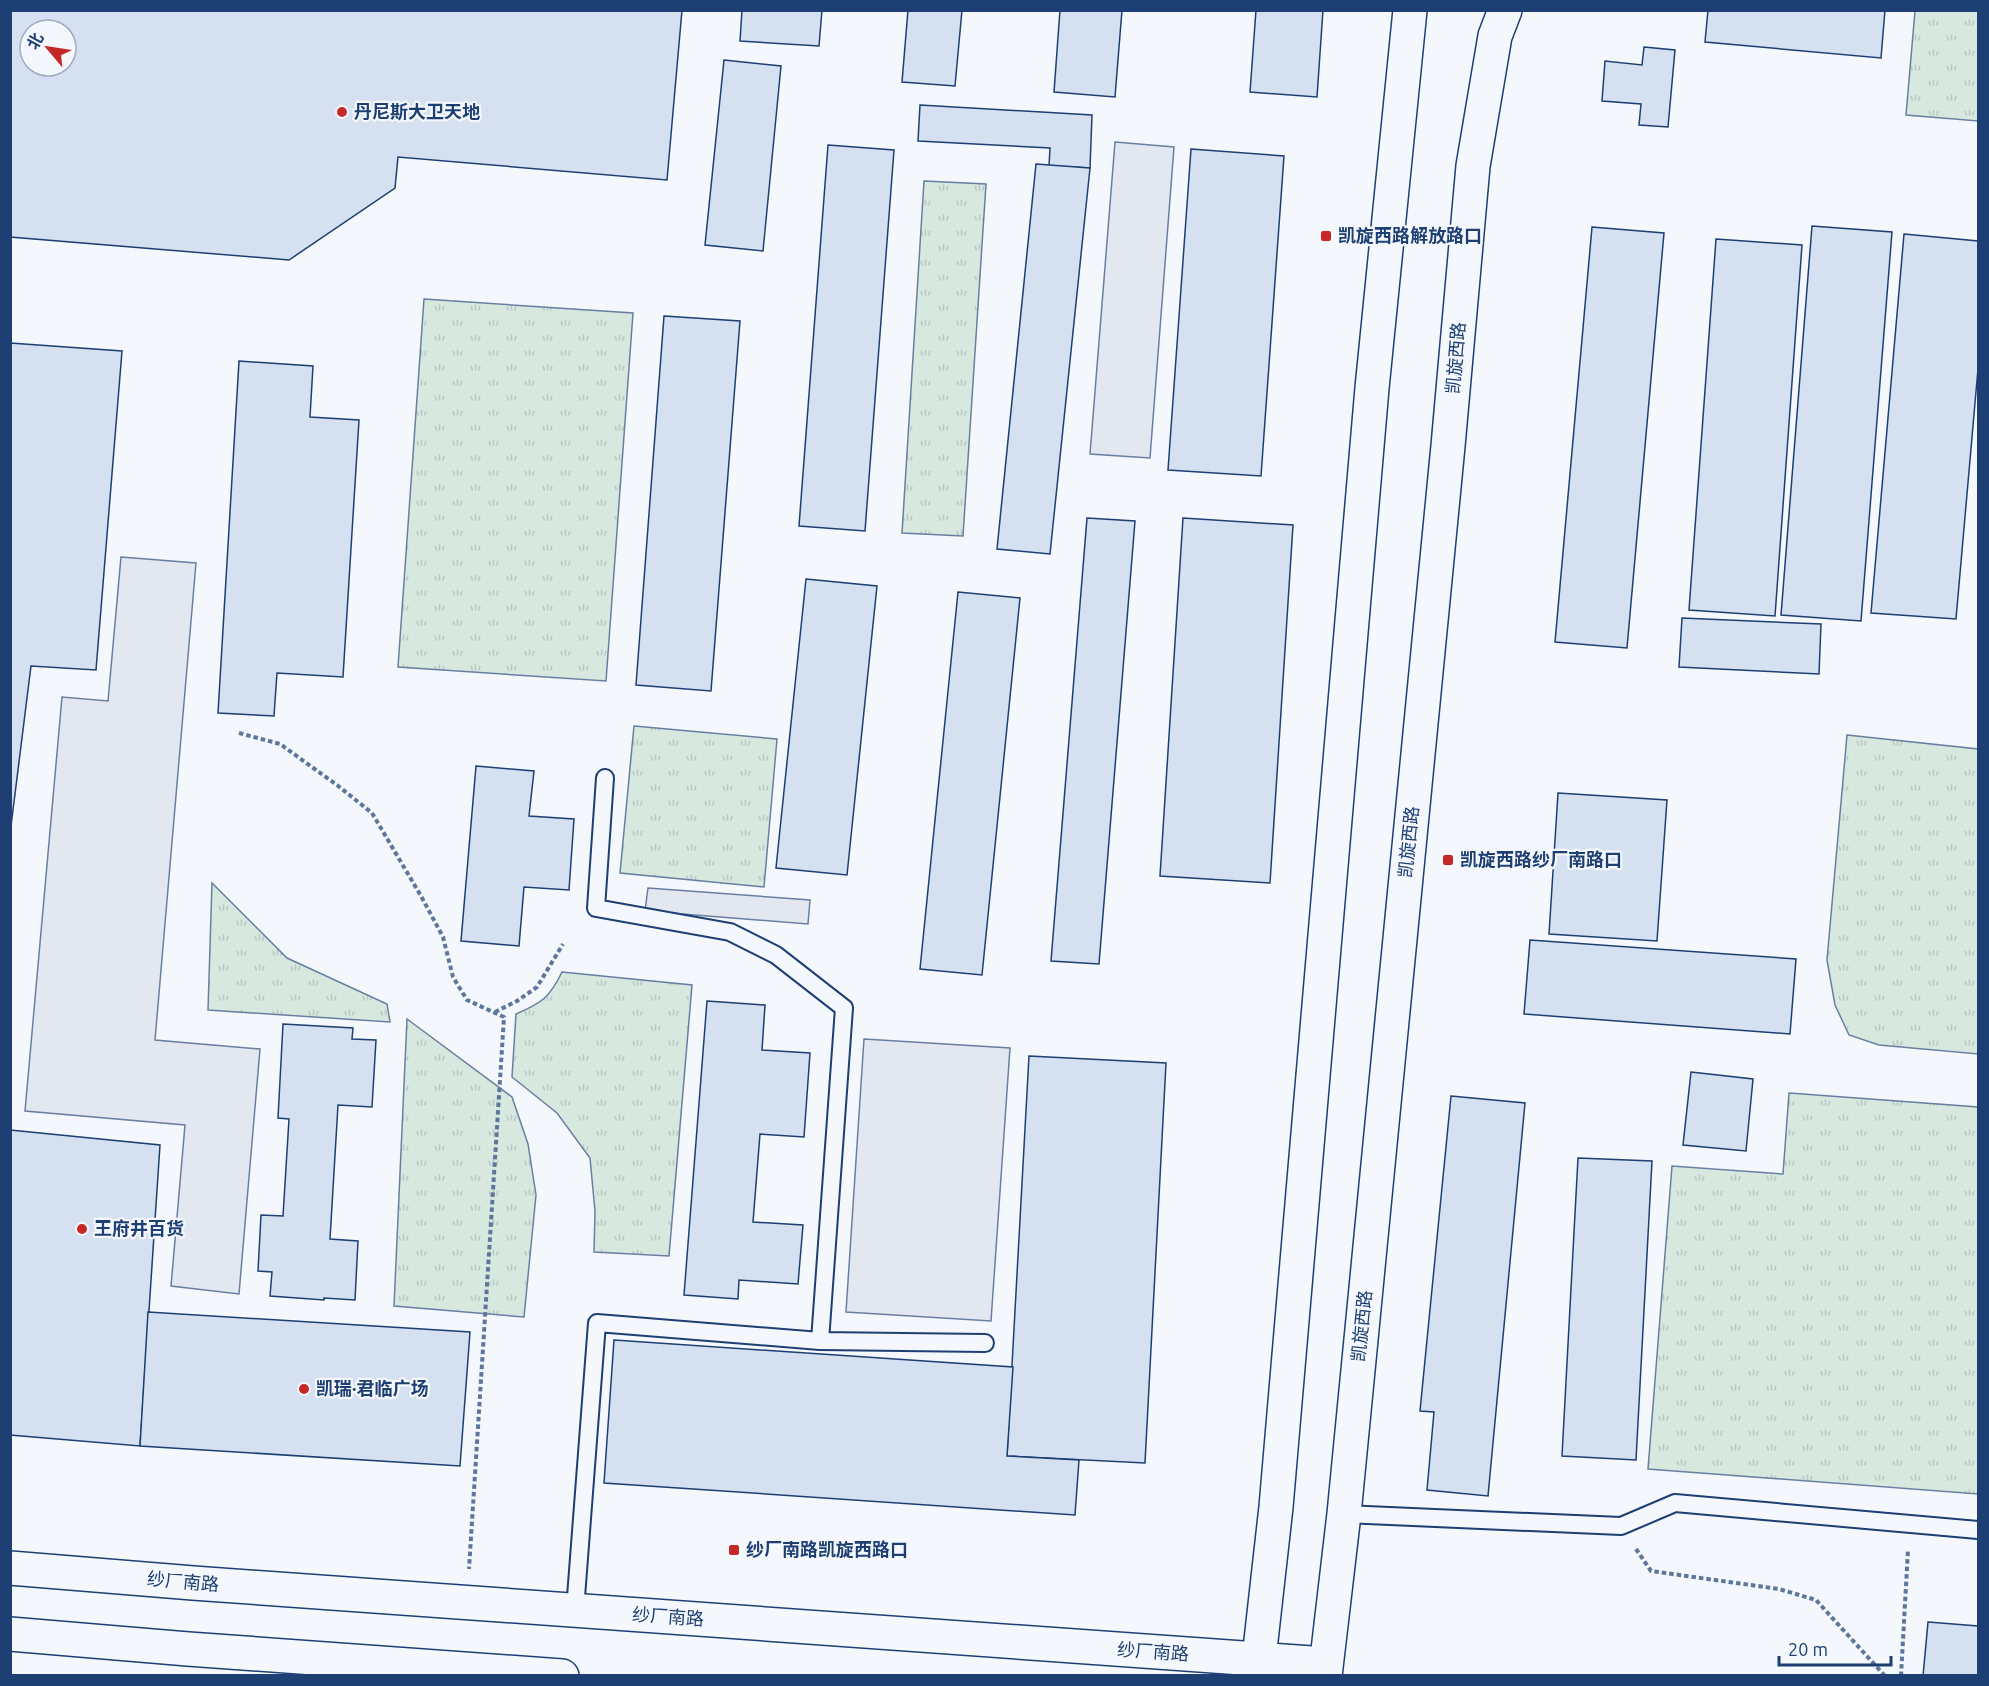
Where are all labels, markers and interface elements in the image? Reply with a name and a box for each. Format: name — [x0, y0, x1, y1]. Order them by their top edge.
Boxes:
north arrow — [18, 18, 78, 78]
text: 北 — [23, 29, 47, 52]
place label: 丹尼斯大卫天地 — [354, 101, 480, 121]
marker: 丹尼斯大卫天地 — [335, 105, 349, 119]
place label: 凯旋西路解放路口 — [1338, 225, 1482, 245]
marker: 凯旋西路解放路口 — [1319, 229, 1333, 243]
street label: 凯旋西路 — [1442, 321, 1468, 395]
street label: 凯旋西路 — [1394, 805, 1422, 879]
place label: 凯旋西路纱厂南路口 — [1460, 849, 1622, 869]
marker: 凯旋西路纱厂南路口 — [1441, 853, 1455, 867]
place label: 王府井百货 — [94, 1218, 184, 1238]
marker: 王府井百货 — [75, 1222, 89, 1236]
street label: 凯旋西路 — [1347, 1289, 1375, 1363]
place label: 凯瑞·君临广场 — [316, 1378, 428, 1398]
marker: 凯瑞·君临广场 — [297, 1382, 311, 1396]
place label: 纱厂南路凯旋西路口 — [746, 1539, 908, 1559]
marker: 纱厂南路凯旋西路口 — [727, 1543, 741, 1557]
street label: 纱厂南路 — [146, 1568, 220, 1594]
street label: 纱厂南路 — [631, 1604, 705, 1628]
scale bar — [1779, 1629, 1892, 1667]
street label: 纱厂南路 — [1116, 1639, 1190, 1663]
text: 20 m — [1788, 1639, 1828, 1659]

